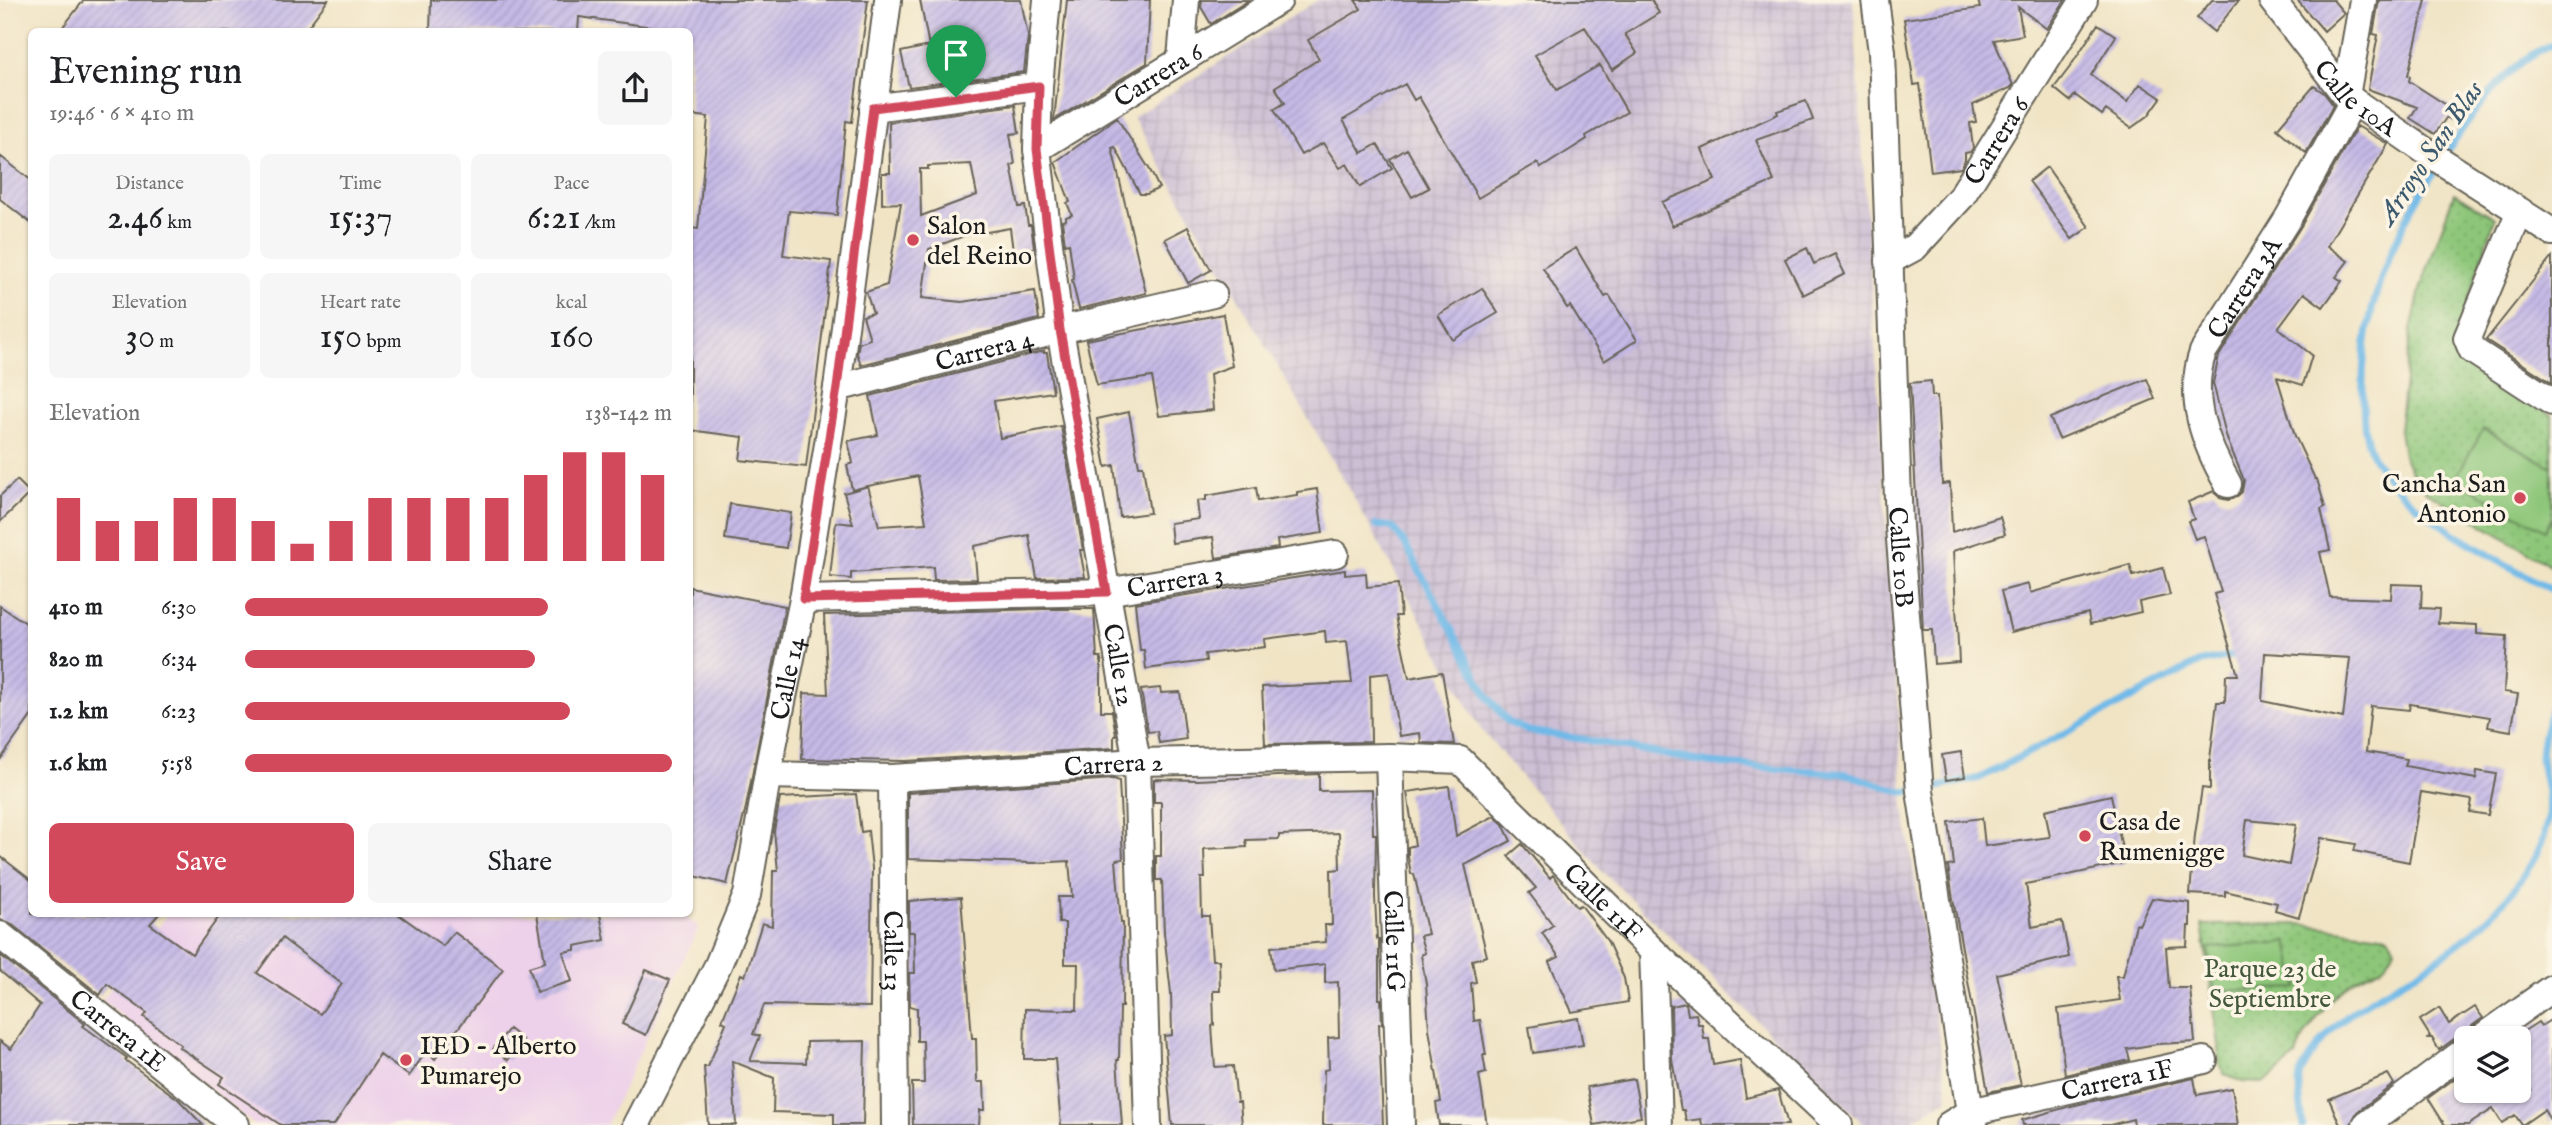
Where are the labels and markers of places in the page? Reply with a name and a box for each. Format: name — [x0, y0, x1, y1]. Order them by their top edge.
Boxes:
pin — [926, 25, 986, 97]
place label: Salon del Reino — [927, 210, 1032, 273]
marker: Salon del Reino — [905, 232, 921, 248]
place label: Cancha San Antonio — [2382, 468, 2506, 531]
marker: Cancha San Antonio — [2512, 490, 2528, 506]
place label: Casa de Rumenigge — [2099, 806, 2225, 869]
marker: Casa de Rumenigge — [2077, 828, 2093, 844]
place label: IED - Alberto Pumarejo — [420, 1030, 576, 1093]
marker: IED - Alberto Pumarejo — [398, 1052, 414, 1068]

